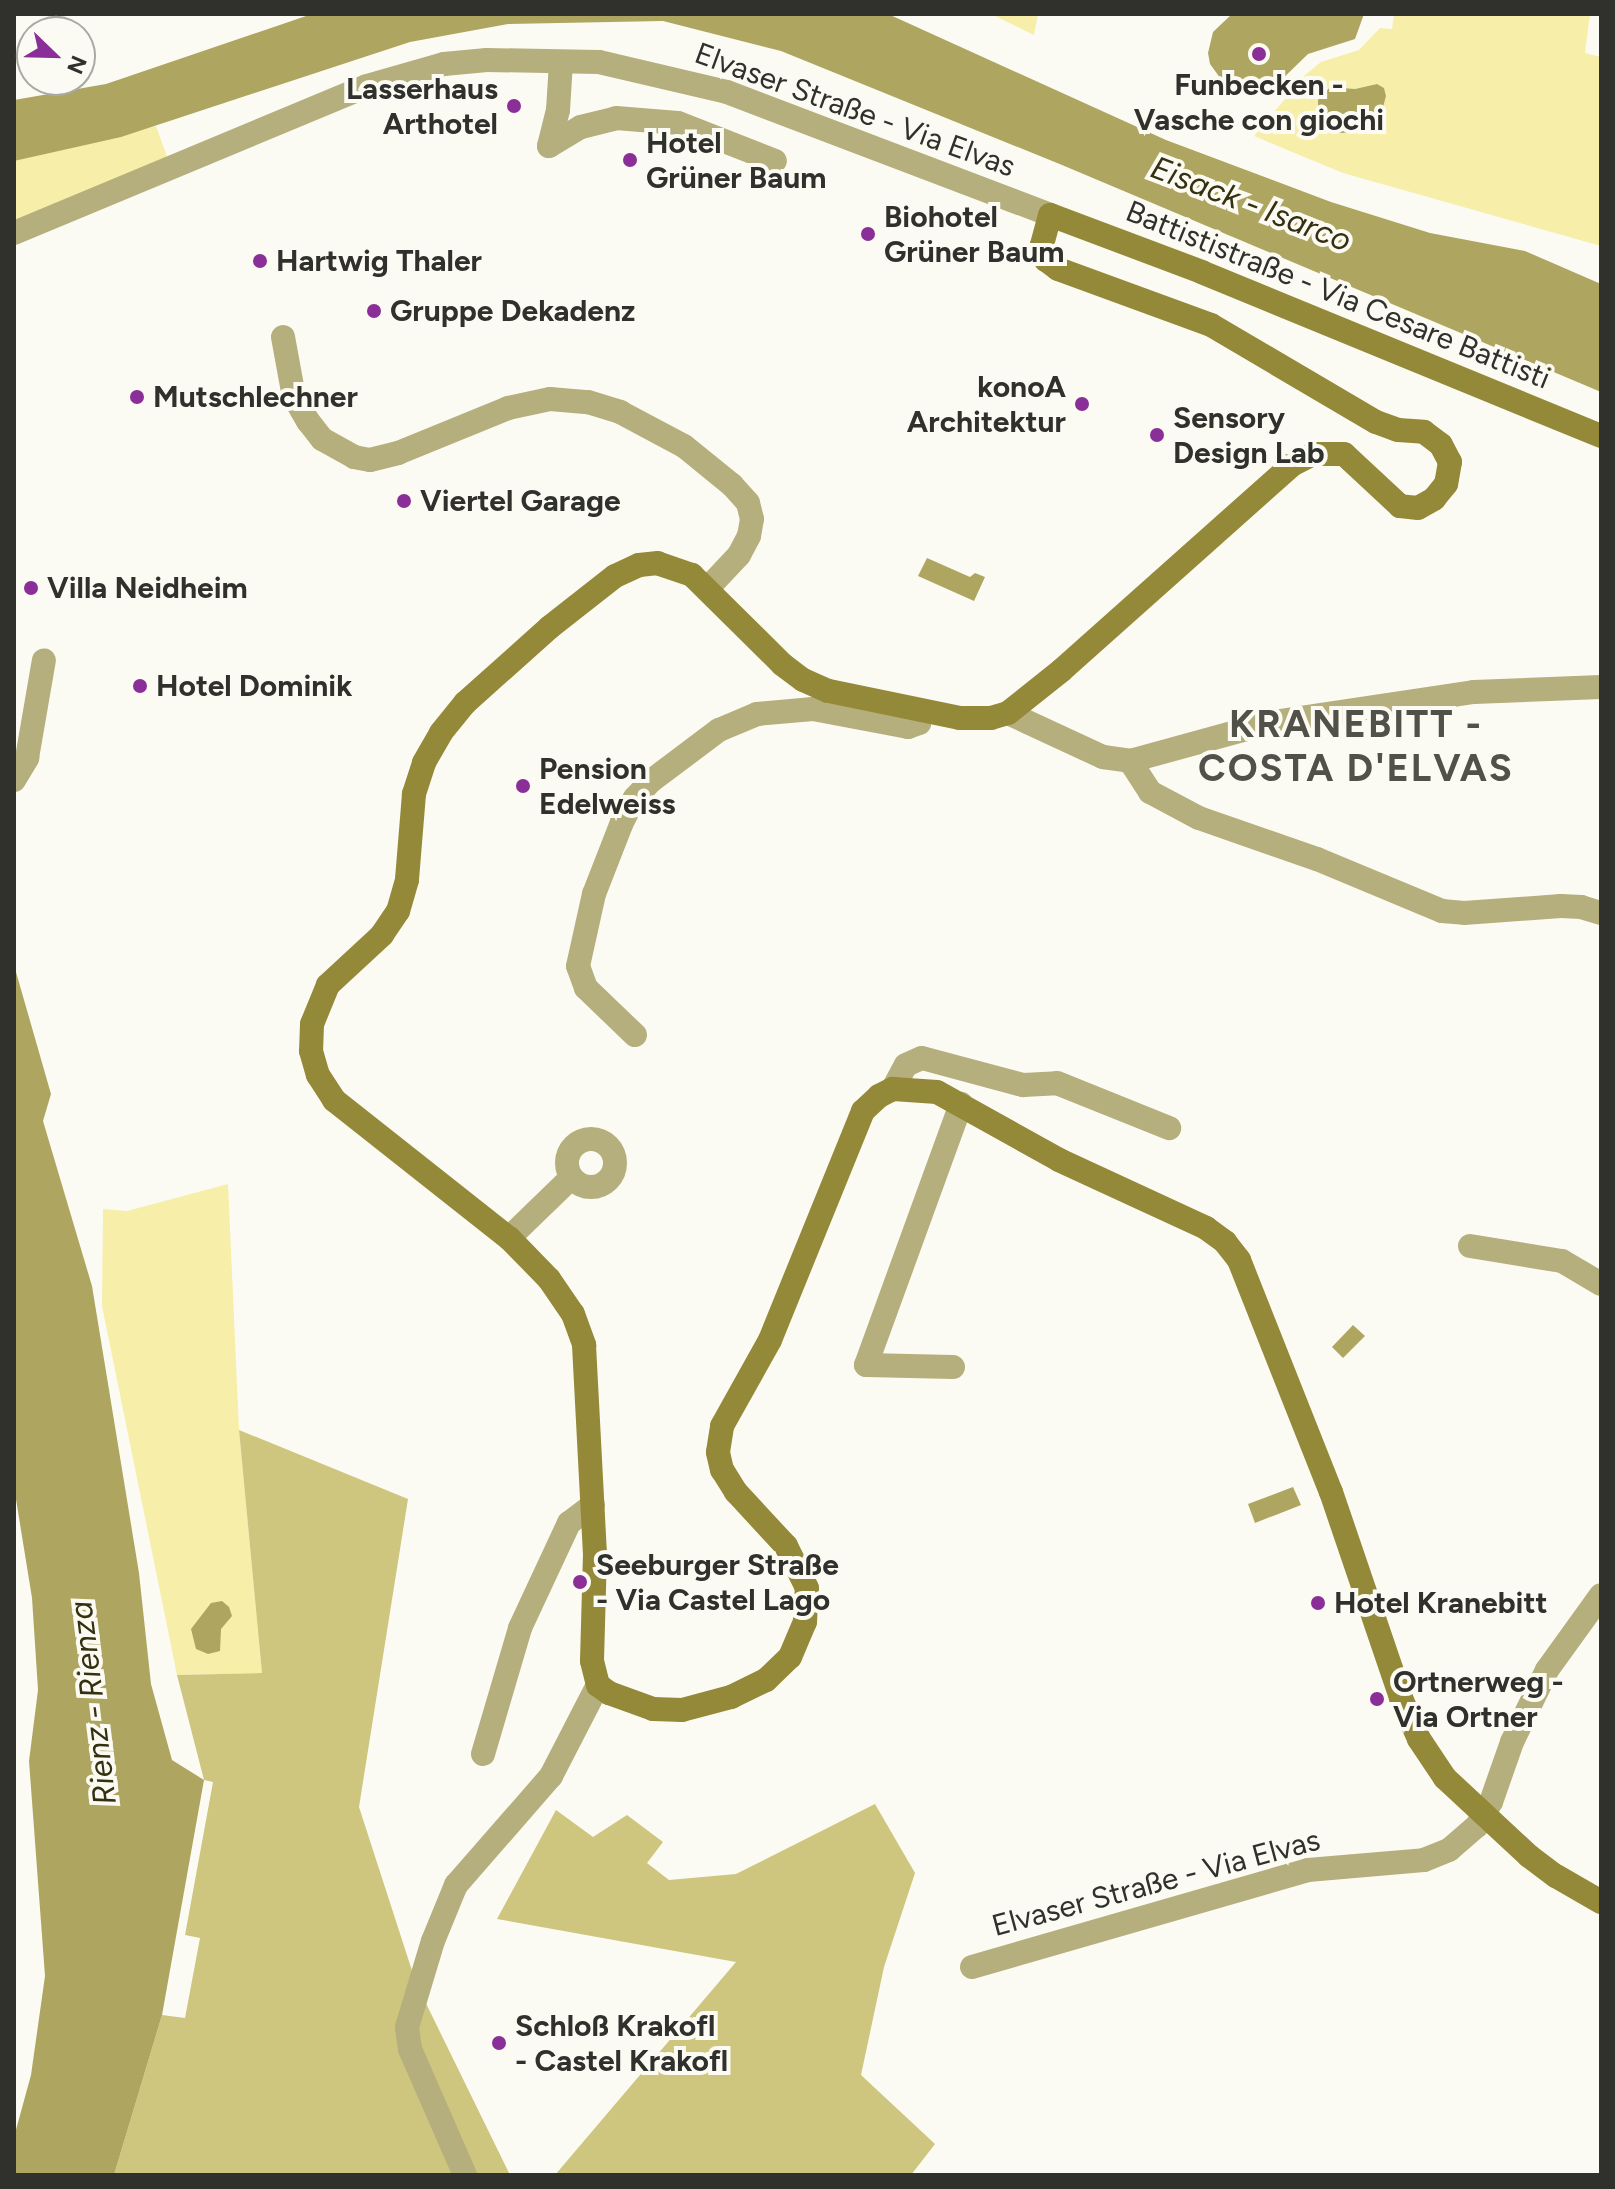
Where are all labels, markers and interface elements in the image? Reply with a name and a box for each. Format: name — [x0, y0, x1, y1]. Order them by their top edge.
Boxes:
north arrow — [16, 16, 96, 96]
street label: Elvaser Straße - Via Elvas — [690, 35, 1020, 185]
marker: Funbecken - Vasche con giochi — [1250, 45, 1268, 63]
text: N — [61, 52, 92, 78]
place label: Funbecken - Vasche con giochi — [1134, 67, 1384, 138]
place label: Lasserhaus Arthotel — [346, 71, 498, 142]
marker: Lasserhaus Arthotel — [505, 97, 523, 115]
place label: Hotel Grüner Baum — [646, 125, 826, 196]
water label: Eisack - Isarco — [1145, 148, 1357, 260]
marker: Hotel Grüner Baum — [621, 151, 639, 169]
street label: Battististraße - Via Cesare Battisti — [1121, 193, 1555, 397]
place label: Biohotel Grüner Baum — [884, 199, 1064, 270]
marker: Biohotel Grüner Baum — [859, 225, 877, 243]
place label: Hartwig Thaler — [276, 243, 482, 279]
marker: Hartwig Thaler — [251, 252, 269, 270]
place label: Gruppe Dekadenz — [390, 293, 635, 329]
marker: Gruppe Dekadenz — [365, 302, 383, 320]
place label: konoA Architektur — [907, 369, 1066, 440]
place label: Mutschlechner — [153, 379, 358, 415]
marker: Mutschlechner — [128, 388, 146, 406]
marker: konoA Architektur — [1073, 395, 1091, 413]
place label: Sensory Design Lab — [1173, 400, 1325, 470]
marker: Sensory Design Lab — [1148, 426, 1166, 444]
place label: Viertel Garage — [420, 483, 621, 519]
marker: Viertel Garage — [395, 492, 413, 510]
place label: Villa Neidheim — [47, 570, 248, 606]
marker: Villa Neidheim — [22, 579, 40, 597]
place label: Hotel Dominik — [156, 668, 352, 704]
marker: Hotel Dominik — [131, 677, 149, 695]
district label: KRANEBITT - COSTA D'ELVAS — [1198, 702, 1514, 792]
place label: Pension Edelweiss — [539, 751, 675, 822]
marker: Pension Edelweiss — [514, 777, 532, 795]
place label: Seeburger Straße - Via Castel Lago — [596, 1547, 839, 1618]
marker: Seeburger Straße - Via Castel Lago — [571, 1573, 589, 1591]
place label: Hotel Kranebitt — [1334, 1585, 1548, 1621]
marker: Hotel Kranebitt — [1309, 1594, 1327, 1612]
water label: Rienz - Rienza — [61, 1599, 125, 1807]
place label: Ortnerweg - Via Ortner — [1393, 1664, 1564, 1734]
marker: Ortnerweg - Via Ortner — [1368, 1690, 1386, 1708]
street label: Elvaser Straße - Via Elvas — [988, 1822, 1324, 1944]
place label: Schloß Krakofl - Castel Krakofl — [515, 2008, 728, 2078]
marker: Schloß Krakofl - Castel Krakofl — [490, 2034, 508, 2052]

